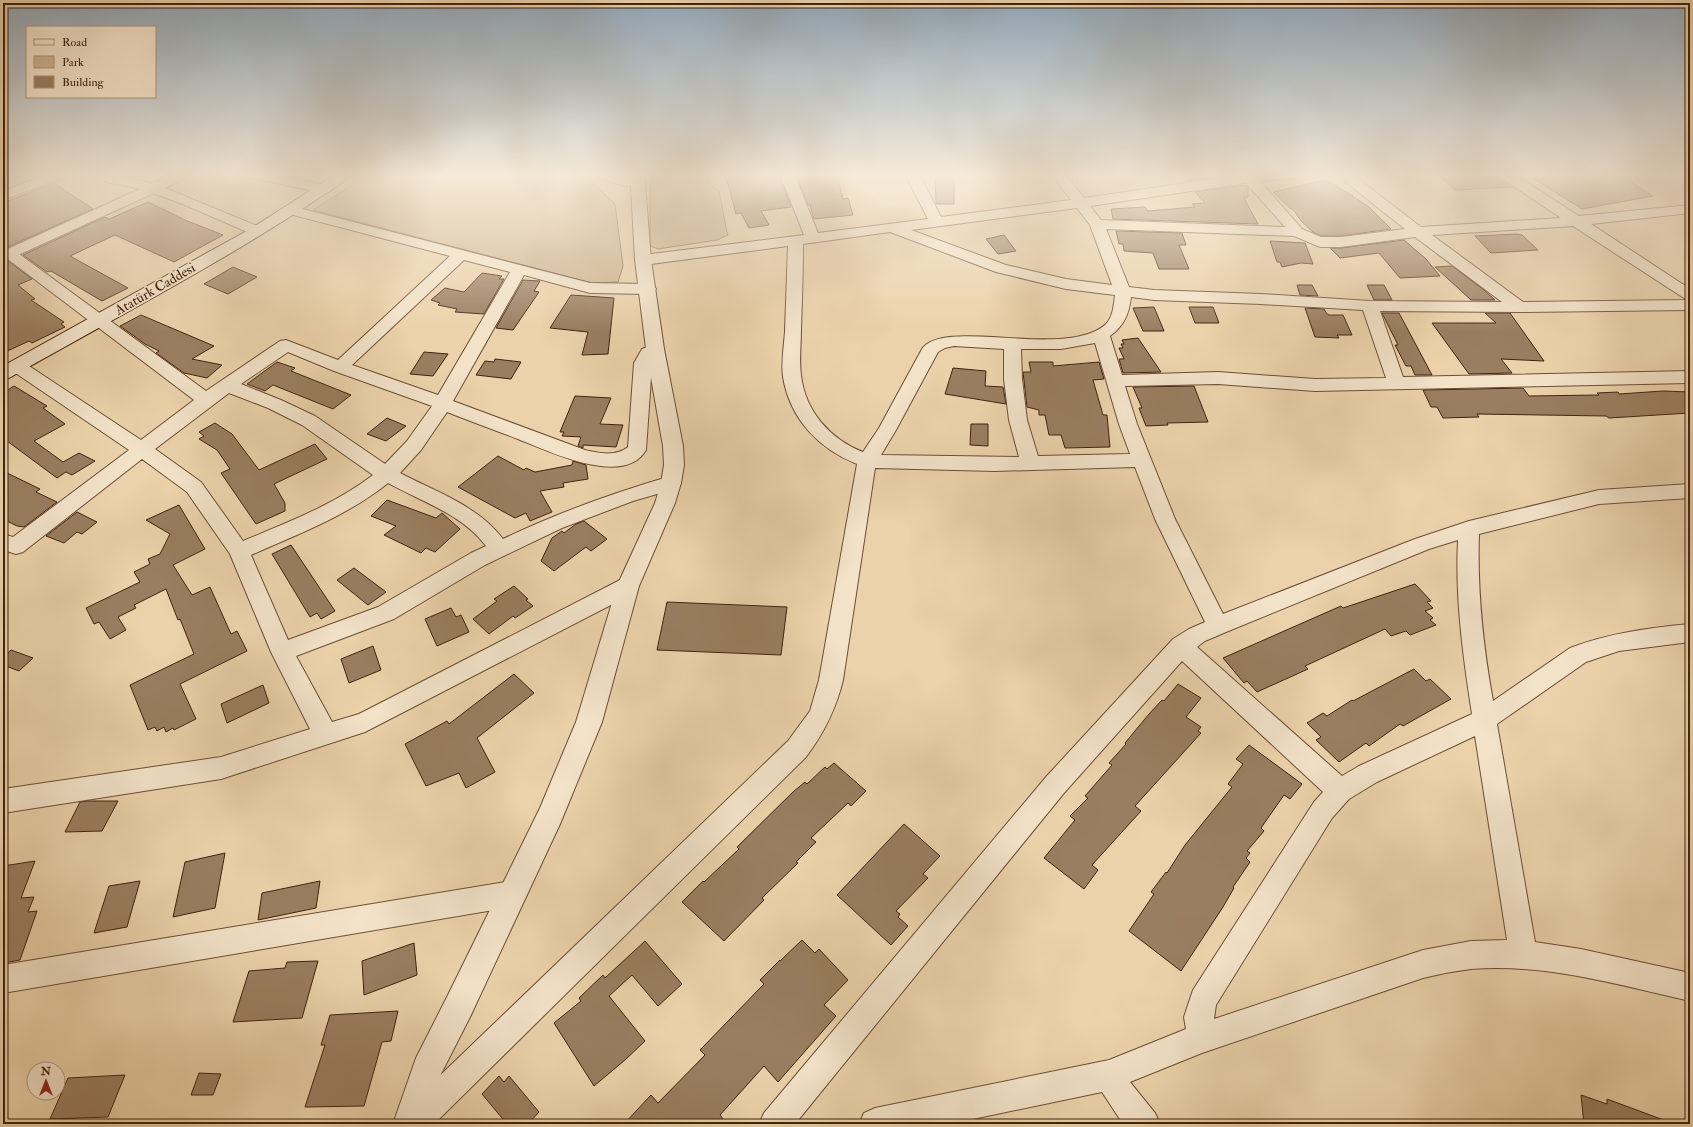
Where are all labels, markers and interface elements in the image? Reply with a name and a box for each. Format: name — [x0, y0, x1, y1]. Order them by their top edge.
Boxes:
legend — [26, 26, 156, 98]
text: Road — [62, 35, 87, 50]
text: Park — [62, 55, 84, 70]
text: Building — [62, 75, 105, 90]
street label: Atatürk Caddesi — [111, 259, 198, 319]
north arrow — [26, 1061, 66, 1101]
text: N — [40, 1065, 52, 1078]

